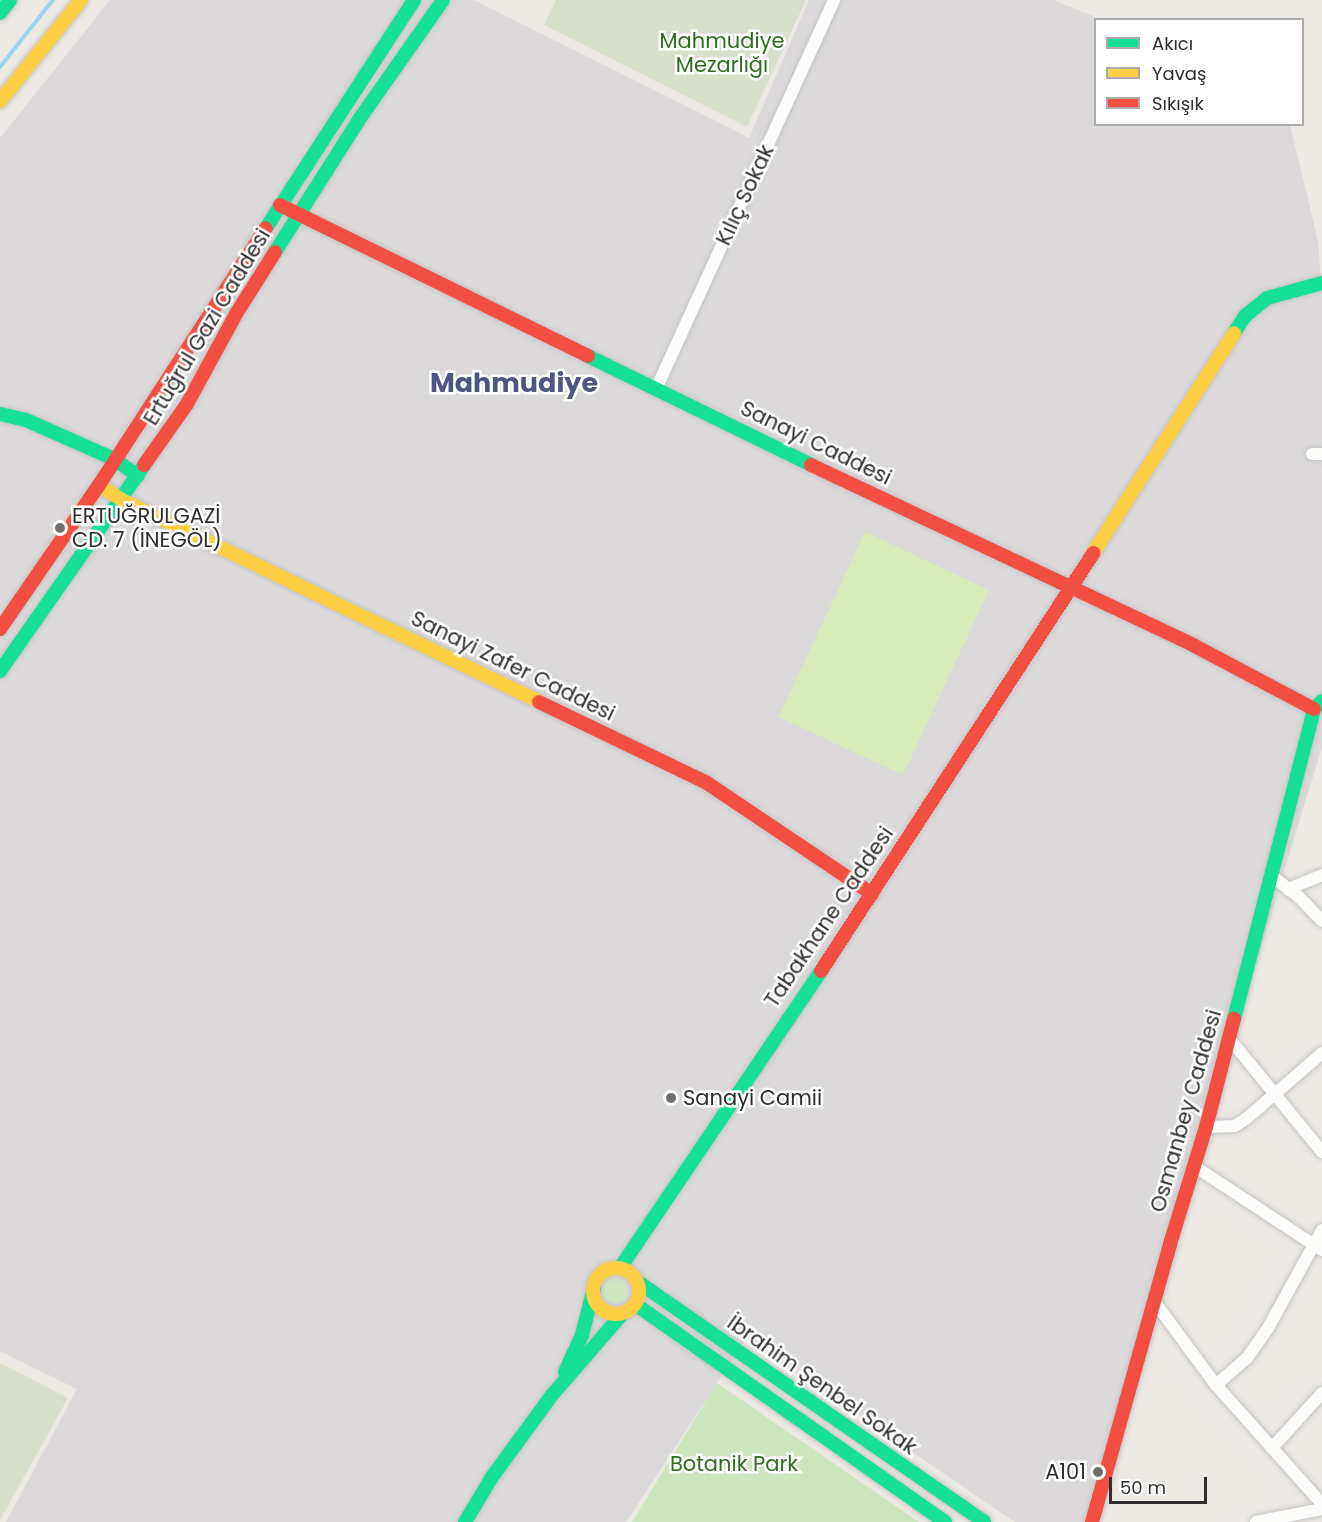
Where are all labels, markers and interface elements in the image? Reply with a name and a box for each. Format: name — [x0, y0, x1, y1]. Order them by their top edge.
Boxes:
legend — [1094, 18, 1304, 126]
park label: Mahmudiye Mezarlığı — [660, 28, 784, 78]
text: Akıcı — [1152, 31, 1193, 56]
text: Yavaş — [1152, 61, 1206, 86]
text: Sıkışık — [1152, 91, 1204, 116]
street label: Kılıç Sokak — [711, 141, 779, 249]
street label: Ertuğrul Gazi Caddesi — [138, 224, 276, 430]
district label: Mahmudiye — [430, 367, 598, 399]
street label: Sanayi Caddesi — [736, 396, 896, 490]
place label: ERTUĞRULGAZİ CD. 7 (İNEGÖL) — [72, 503, 222, 553]
marker: ERTUĞRULGAZİ CD. 7 (İNEGÖL) — [53, 521, 67, 535]
street label: Sanayi Zafer Caddesi — [407, 606, 619, 726]
street label: Tabakhane Caddesi — [759, 822, 899, 1012]
street label: Osmanbey Caddesi — [1145, 1007, 1227, 1215]
place label: Sanayi Camii — [683, 1085, 822, 1111]
marker: Sanayi Camii — [664, 1091, 678, 1105]
street label: İbrahim Şenbel Sokak — [722, 1310, 922, 1460]
park label: Botanik Park — [670, 1451, 798, 1477]
place label: A101 — [1045, 1459, 1086, 1485]
marker: A101 — [1091, 1465, 1105, 1479]
scale bar — [1112, 1465, 1210, 1503]
text: 50 m — [1120, 1475, 1166, 1500]

